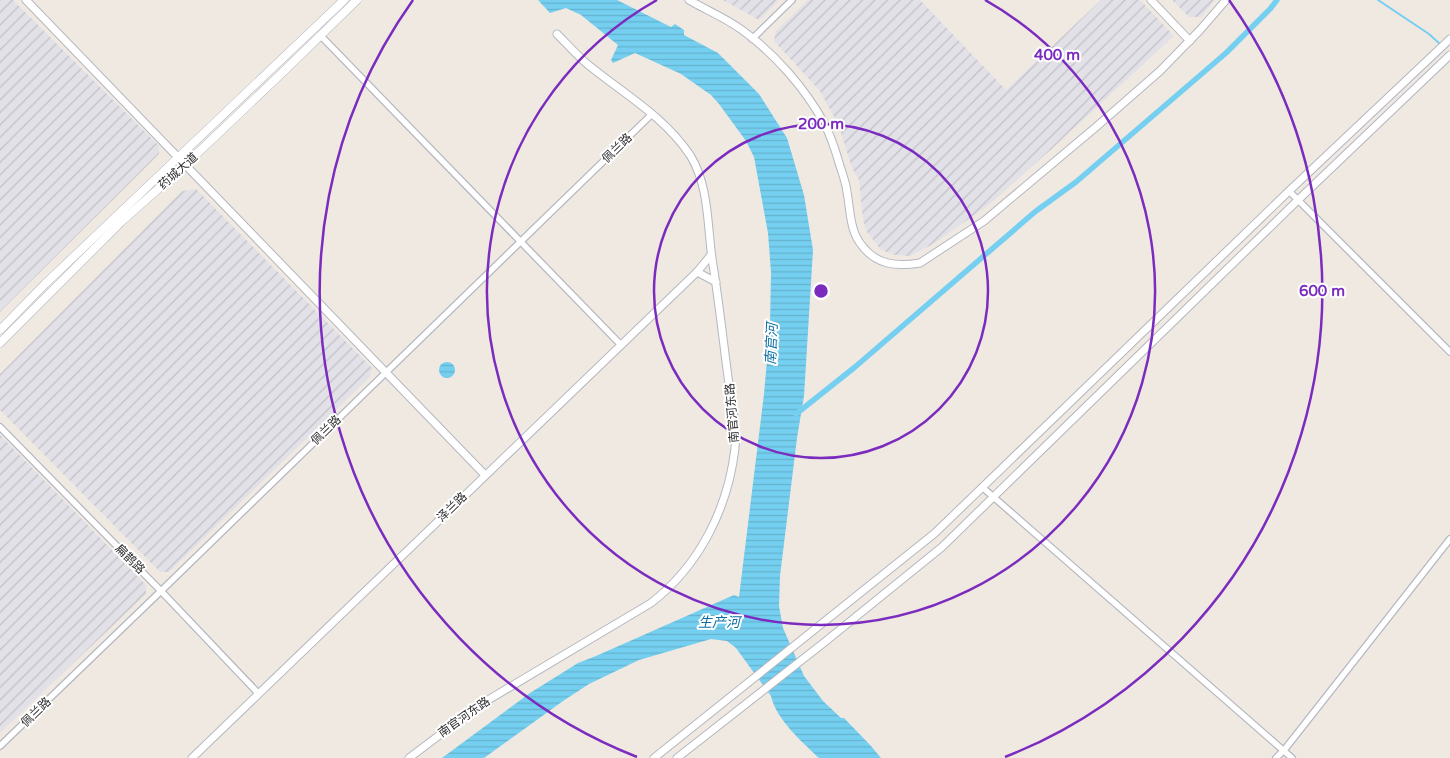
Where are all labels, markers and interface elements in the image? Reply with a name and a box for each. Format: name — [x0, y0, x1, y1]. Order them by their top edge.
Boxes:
text: 400 m — [1034, 46, 1080, 64]
text: 200 m — [798, 115, 844, 133]
street label: 佩兰路 — [599, 130, 635, 166]
street label: 药城大道 — [155, 150, 201, 192]
centre of rings — [812, 282, 830, 300]
text: 600 m — [1299, 282, 1345, 300]
water label: 南官河 — [762, 320, 781, 365]
street label: 南官河东路 — [722, 382, 742, 444]
street label: 佩兰路 — [308, 412, 344, 448]
street label: 泽兰路 — [434, 489, 470, 525]
street label: 扁鹊路 — [112, 541, 148, 577]
water label: 生产河 — [698, 614, 743, 631]
street label: 佩兰路 — [18, 694, 54, 730]
street label: 南官河东路 — [435, 694, 493, 740]

